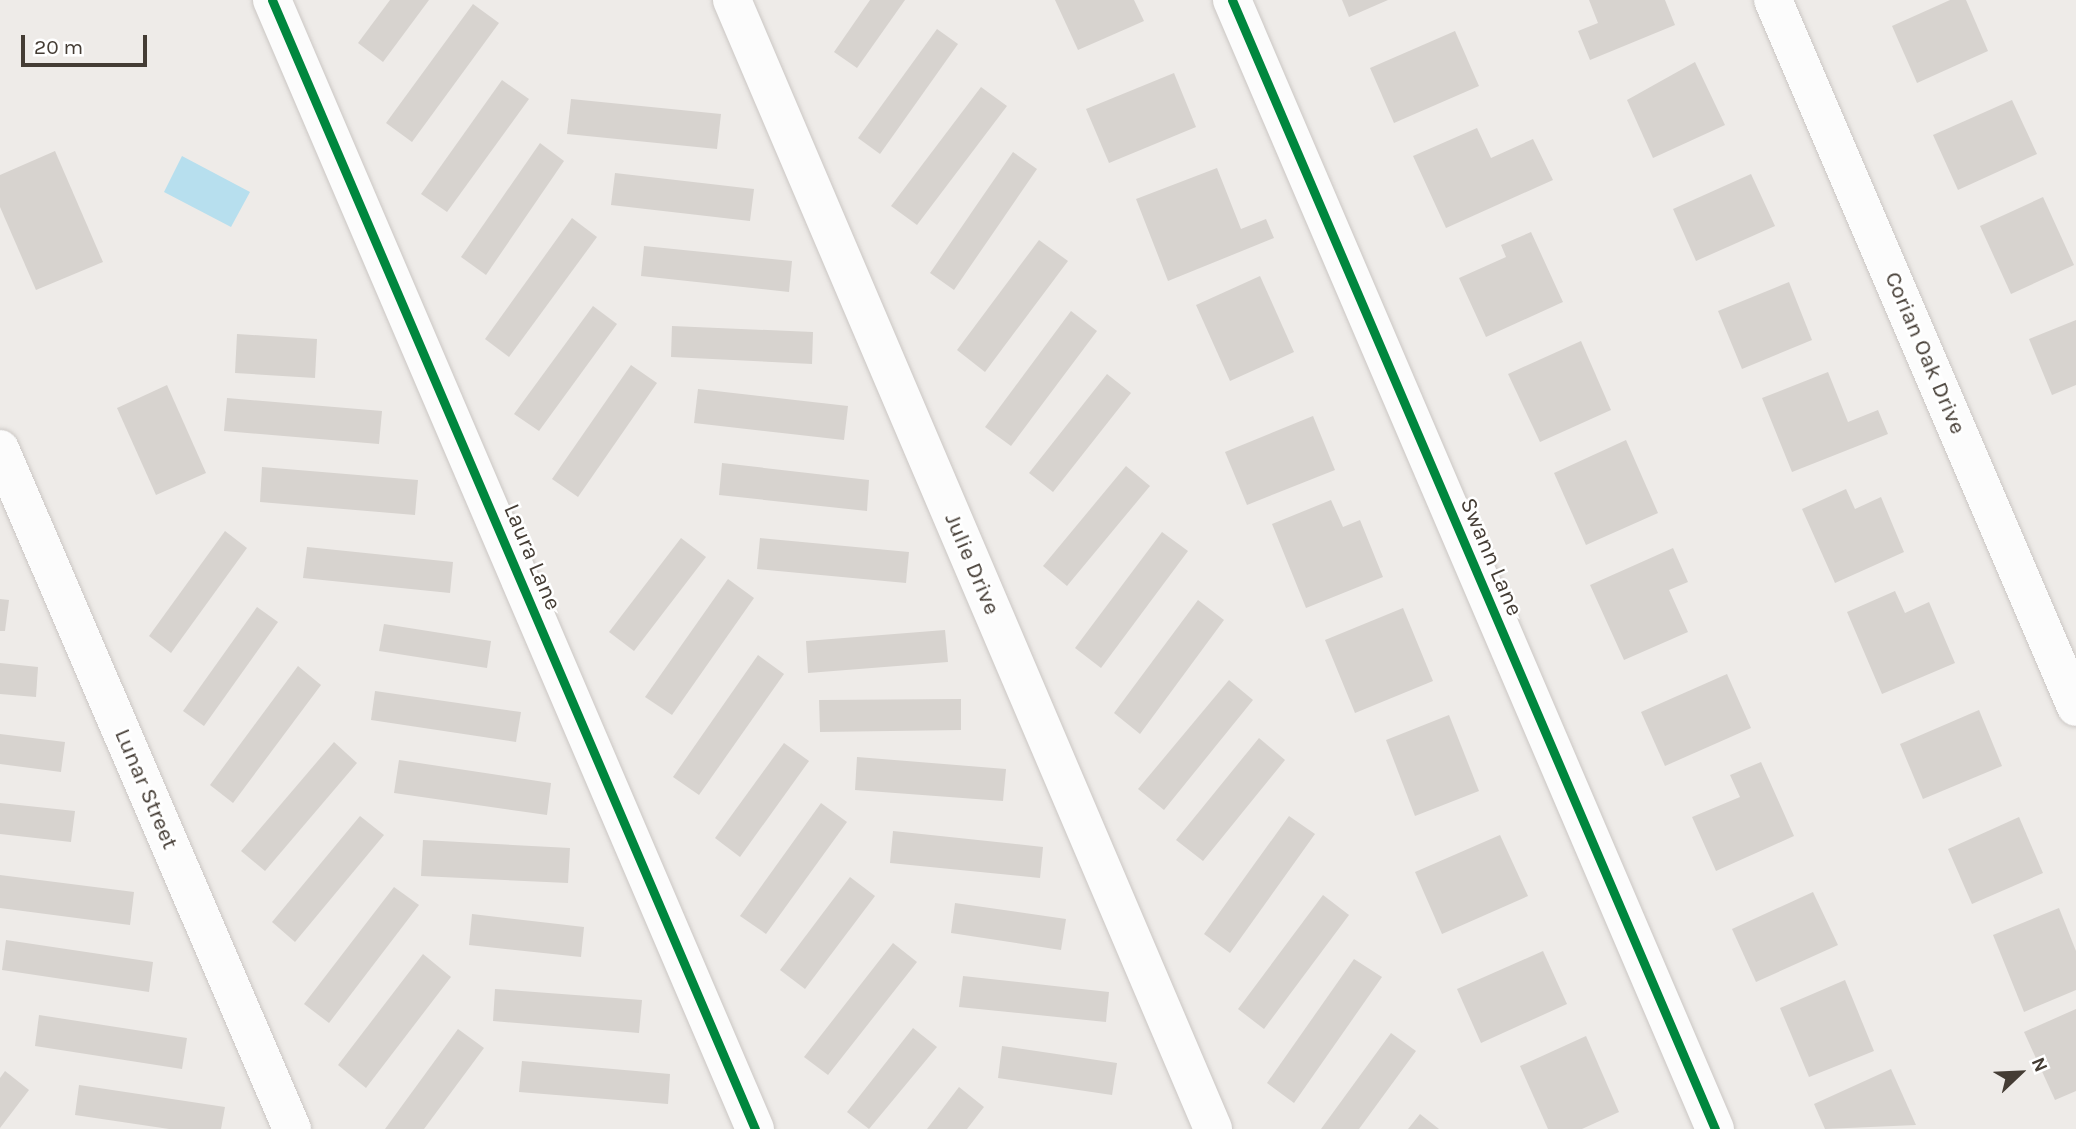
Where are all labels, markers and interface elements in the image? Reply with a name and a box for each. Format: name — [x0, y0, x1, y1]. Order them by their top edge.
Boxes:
scale bar — [24, 21, 150, 65]
text: 20 m — [34, 35, 83, 59]
street label: Corian Oak Drive — [1878, 268, 1972, 438]
street label: Swann Lane — [1454, 494, 1528, 620]
street label: Laura Lane — [497, 500, 567, 614]
street label: Julie Drive — [938, 509, 1006, 619]
street label: Lunar Street — [108, 725, 184, 853]
north arrow — [1985, 1038, 2055, 1108]
text: N — [2027, 1054, 2052, 1075]

